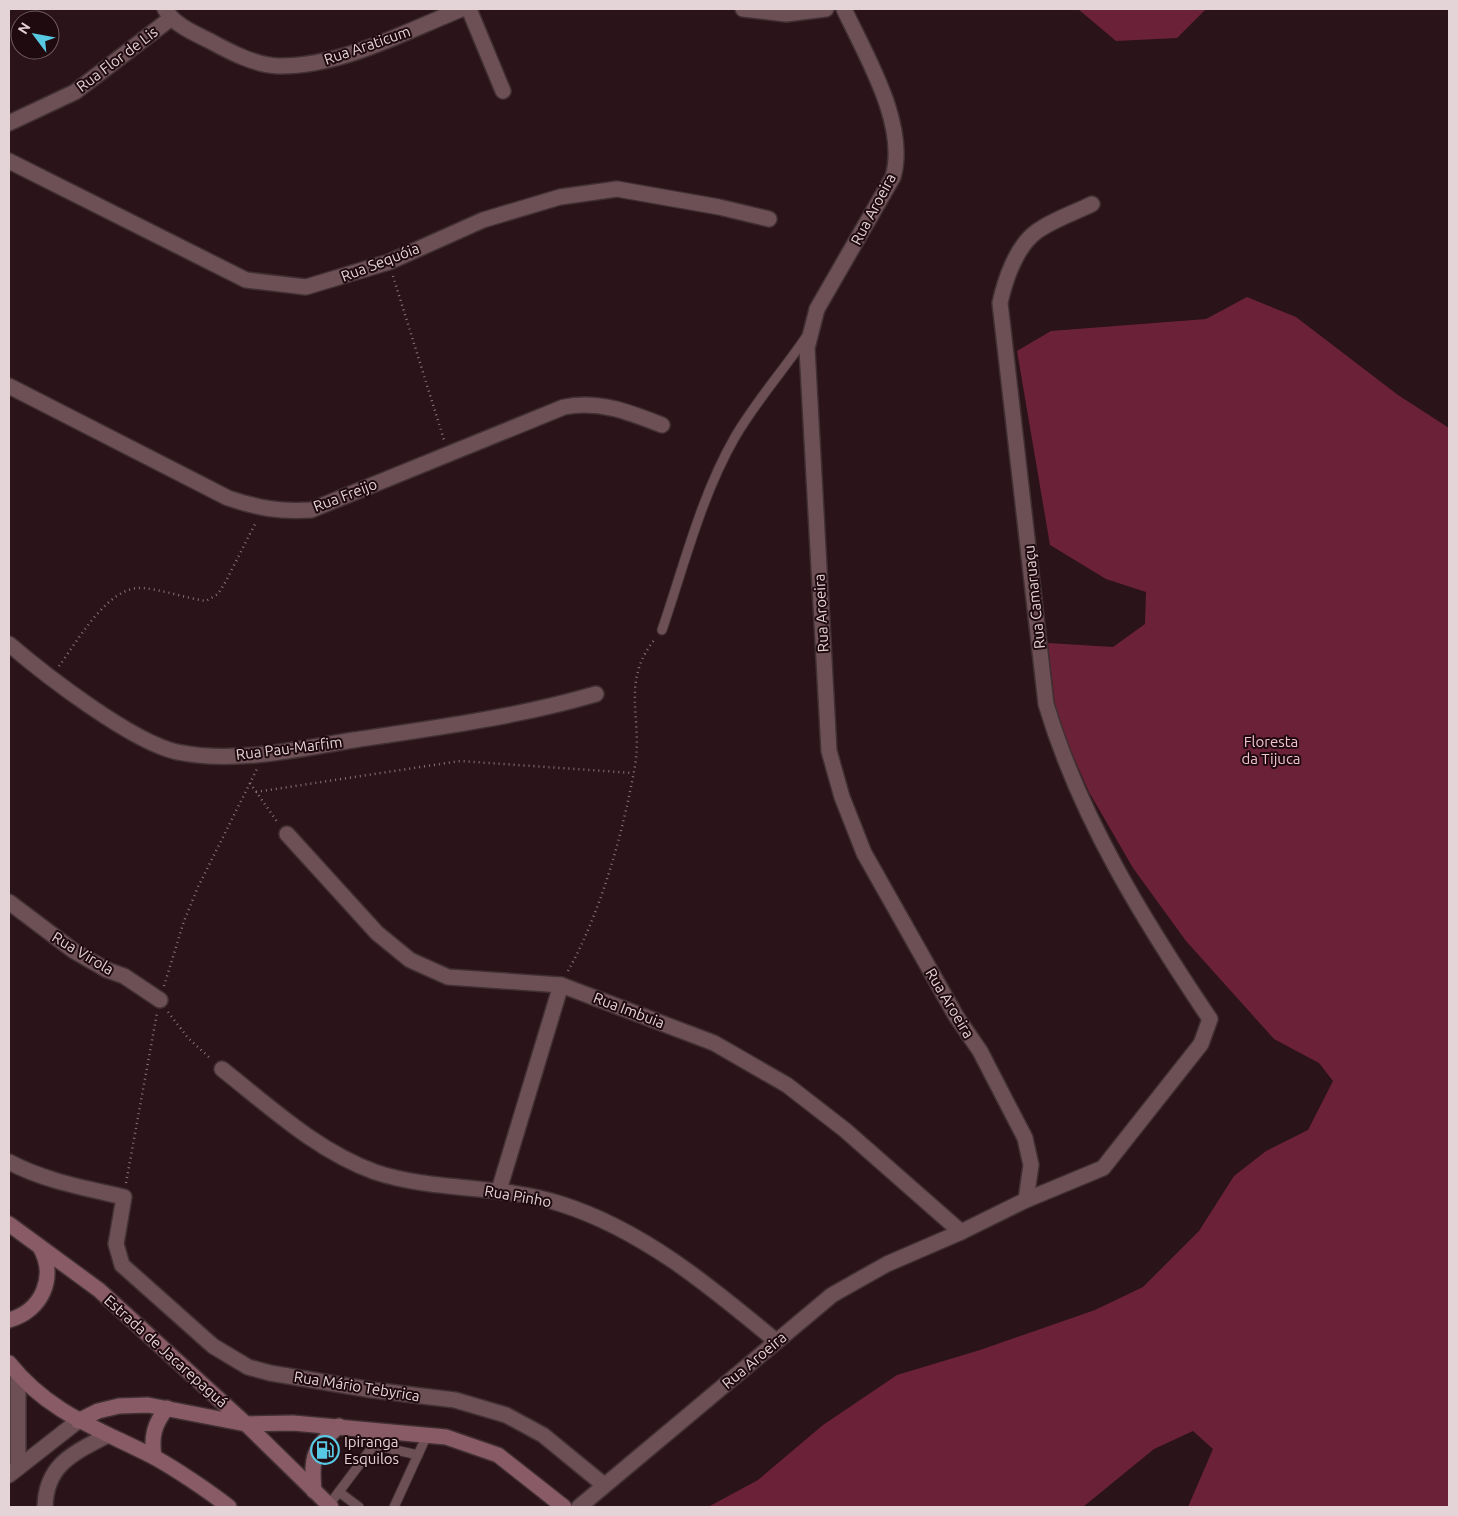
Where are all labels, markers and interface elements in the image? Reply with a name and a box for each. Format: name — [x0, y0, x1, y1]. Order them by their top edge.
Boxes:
north arrow — [10, 10, 60, 60]
text: N — [14, 19, 34, 37]
street label: Rua Araticum — [322, 22, 412, 68]
street label: Rua Flor de Lis — [73, 23, 161, 95]
street label: Rua Aroeira — [847, 170, 899, 248]
street label: Rua Sequóia — [338, 239, 422, 285]
street label: Rua Freijo — [311, 475, 379, 515]
street label: Rua Camaruaçu — [1020, 544, 1048, 650]
street label: Rua Aroeira — [810, 573, 832, 653]
street label: Rua Pau-Marfim — [235, 733, 343, 763]
park label: Floresta da Tijuca — [1241, 733, 1301, 767]
street label: Rua Virola — [49, 928, 117, 978]
street label: Rua Aroeira — [922, 965, 978, 1041]
street label: Rua Imbuia — [591, 989, 667, 1031]
street label: Rua Pinho — [483, 1182, 553, 1210]
street label: Estrada de Jacarepaguá — [101, 1291, 231, 1411]
street label: Rua Aroeira — [718, 1328, 790, 1392]
street label: Rua Mário Tebyrica — [293, 1368, 421, 1404]
place label: Ipiranga Esquilos — [344, 1433, 399, 1467]
fuel station icon: Ipiranga Esquilos — [310, 1435, 340, 1465]

